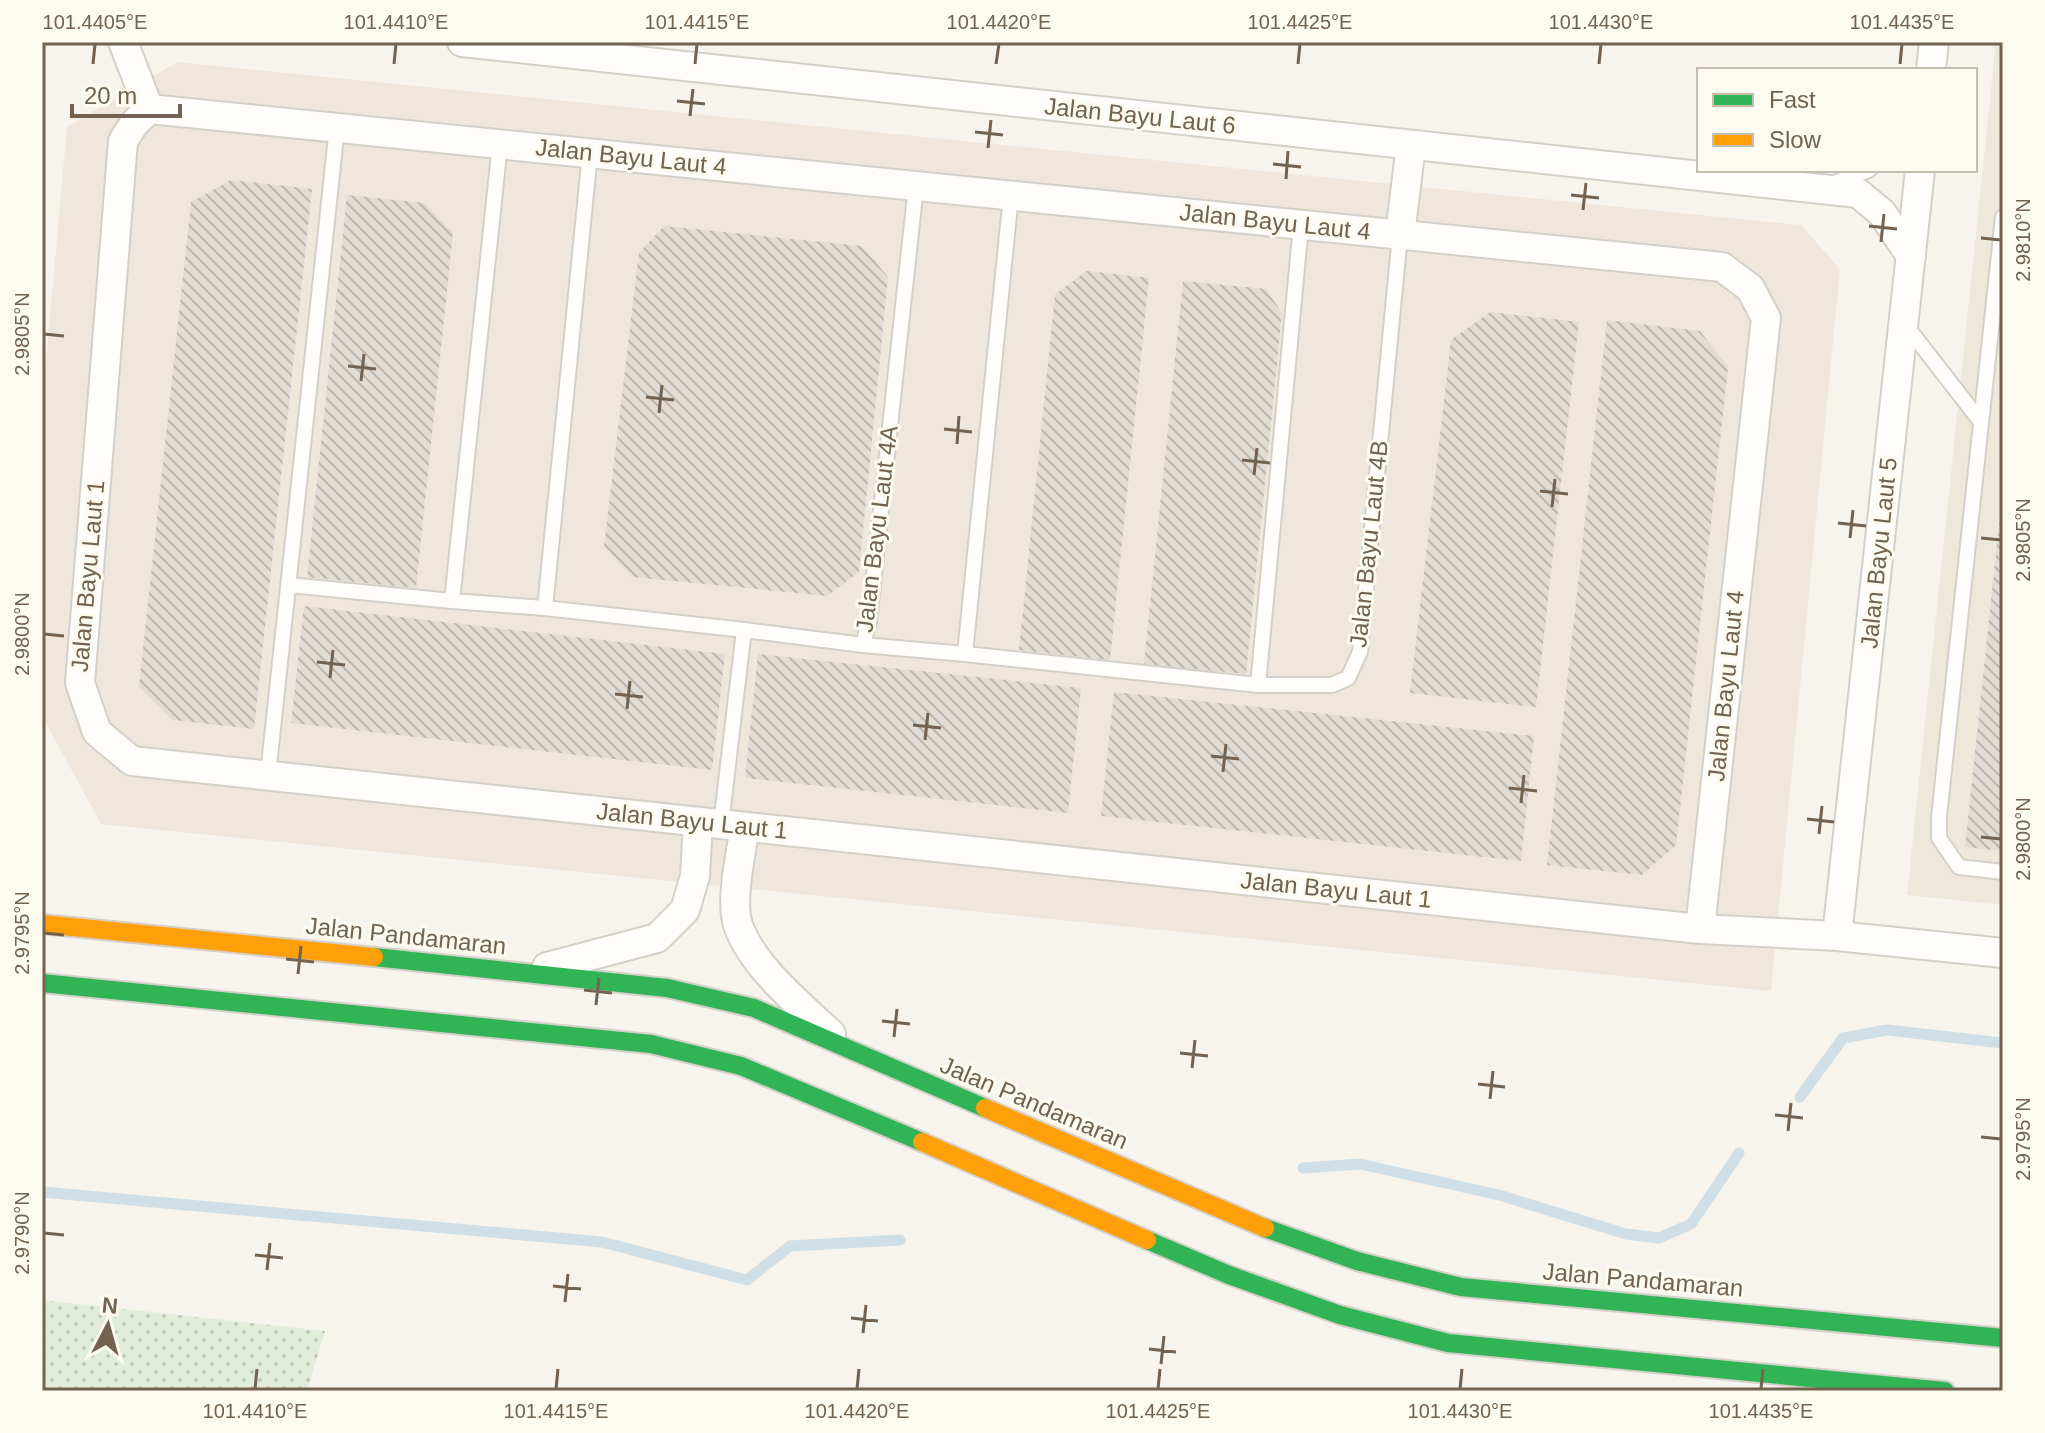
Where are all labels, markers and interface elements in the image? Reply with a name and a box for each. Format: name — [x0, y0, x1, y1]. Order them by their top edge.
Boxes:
text: 101.4405°E — [43, 11, 147, 33]
text: 101.4410°E — [344, 11, 448, 33]
text: 101.4415°E — [645, 11, 749, 33]
text: 101.4420°E — [947, 11, 1051, 33]
text: 101.4425°E — [1248, 11, 1352, 33]
text: 101.4430°E — [1549, 11, 1653, 33]
text: 101.4435°E — [1850, 11, 1954, 33]
scale bar — [72, 68, 180, 118]
legend — [1697, 68, 1977, 172]
text: 20 m — [84, 82, 137, 109]
text: Fast — [1769, 86, 1816, 113]
street label: Jalan Bayu Laut 6 — [1043, 92, 1237, 139]
text: Slow — [1769, 126, 1822, 153]
street label: Jalan Bayu Laut 4 — [534, 133, 728, 180]
street label: Jalan Bayu Laut 4 — [1178, 198, 1372, 245]
text: 2.9810°N — [2012, 198, 2034, 282]
text: 2.9805°N — [11, 292, 33, 376]
street label: Jalan Bayu Laut 4A — [850, 424, 903, 634]
street label: Jalan Bayu Laut 4B — [1344, 439, 1393, 649]
street label: Jalan Bayu Laut 5 — [1855, 456, 1902, 650]
street label: Jalan Bayu Laut 1 — [66, 479, 109, 673]
text: 2.9805°N — [2012, 498, 2034, 582]
street label: Jalan Bayu Laut 4 — [1702, 589, 1749, 783]
text: 2.9800°N — [11, 592, 33, 676]
street label: Jalan Bayu Laut 1 — [595, 797, 789, 844]
text: 2.9800°N — [2012, 797, 2034, 881]
street label: Jalan Bayu Laut 1 — [1239, 866, 1433, 913]
text: 2.9795°N — [11, 891, 33, 975]
street label: Jalan Pandamaran — [304, 912, 508, 959]
street label: Jalan Pandamaran — [936, 1051, 1132, 1154]
text: 2.9795°N — [2012, 1097, 2034, 1181]
text: 2.9790°N — [11, 1191, 33, 1275]
street label: Jalan Pandamaran — [1542, 1257, 1745, 1302]
north arrow — [68, 1285, 148, 1365]
text: N — [101, 1292, 119, 1319]
text: 101.4410°E — [203, 1400, 307, 1422]
text: 101.4415°E — [504, 1400, 608, 1422]
text: 101.4420°E — [805, 1400, 909, 1422]
text: 101.4425°E — [1106, 1400, 1210, 1422]
text: 101.4430°E — [1408, 1400, 1512, 1422]
text: 101.4435°E — [1709, 1400, 1813, 1422]

